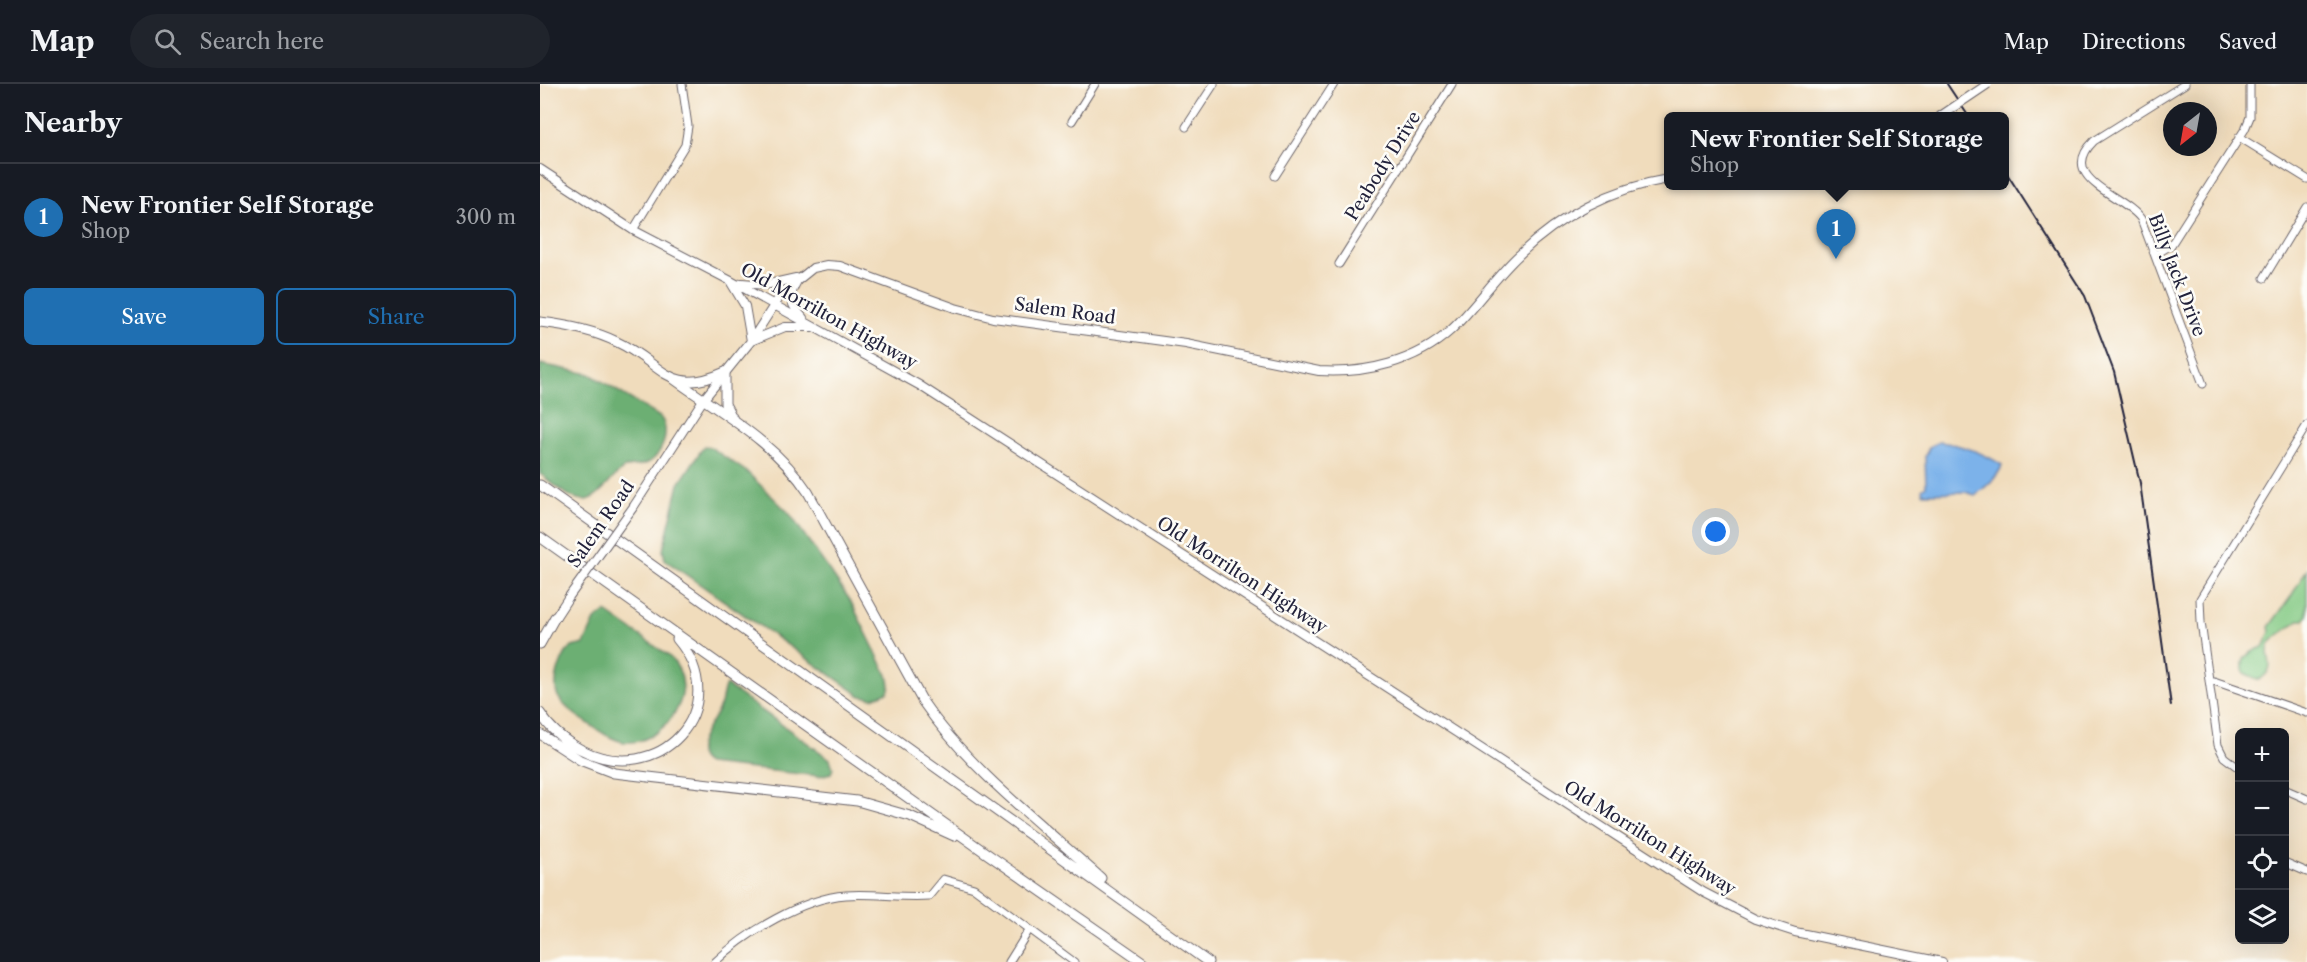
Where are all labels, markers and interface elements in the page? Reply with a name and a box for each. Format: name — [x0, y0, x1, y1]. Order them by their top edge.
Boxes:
search box — [130, 14, 550, 68]
text: Map — [30, 24, 94, 58]
icon: search — [151, 25, 184, 58]
text: Search here — [199, 28, 324, 55]
text: Map — [2004, 29, 2049, 54]
text: Directions — [2082, 29, 2186, 54]
text: Saved — [2219, 29, 2277, 54]
north arrow — [2163, 102, 2217, 156]
text: Nearby — [24, 107, 122, 139]
street label: Peabody Drive — [1341, 107, 1425, 225]
popup — [1664, 112, 2009, 190]
text: New Frontier Self Storage — [1690, 126, 1983, 153]
text: Shop — [1690, 153, 1739, 177]
text: New Frontier Self Storage — [81, 192, 374, 219]
text: 1 — [39, 205, 48, 229]
text: 300 m — [456, 205, 516, 229]
pin: 1 — [1816, 210, 1856, 259]
street label: Billy Jack Drive — [2144, 211, 2210, 339]
text: Shop — [81, 219, 130, 243]
street label: Old Morrilton Highway — [737, 258, 922, 374]
button: Save — [24, 288, 264, 345]
button: Share — [276, 288, 516, 345]
street label: Salem Road — [1013, 293, 1117, 329]
street label: Salem Road — [563, 476, 639, 572]
street label: Old Morrilton Highway — [1153, 512, 1332, 639]
your location — [1701, 517, 1730, 546]
map controls — [2235, 728, 2289, 944]
button: + — [2235, 728, 2289, 782]
street label: Old Morrilton Highway — [1560, 776, 1741, 901]
button: − — [2235, 782, 2289, 836]
button: locate — [2235, 836, 2289, 890]
button: layers — [2235, 890, 2289, 944]

